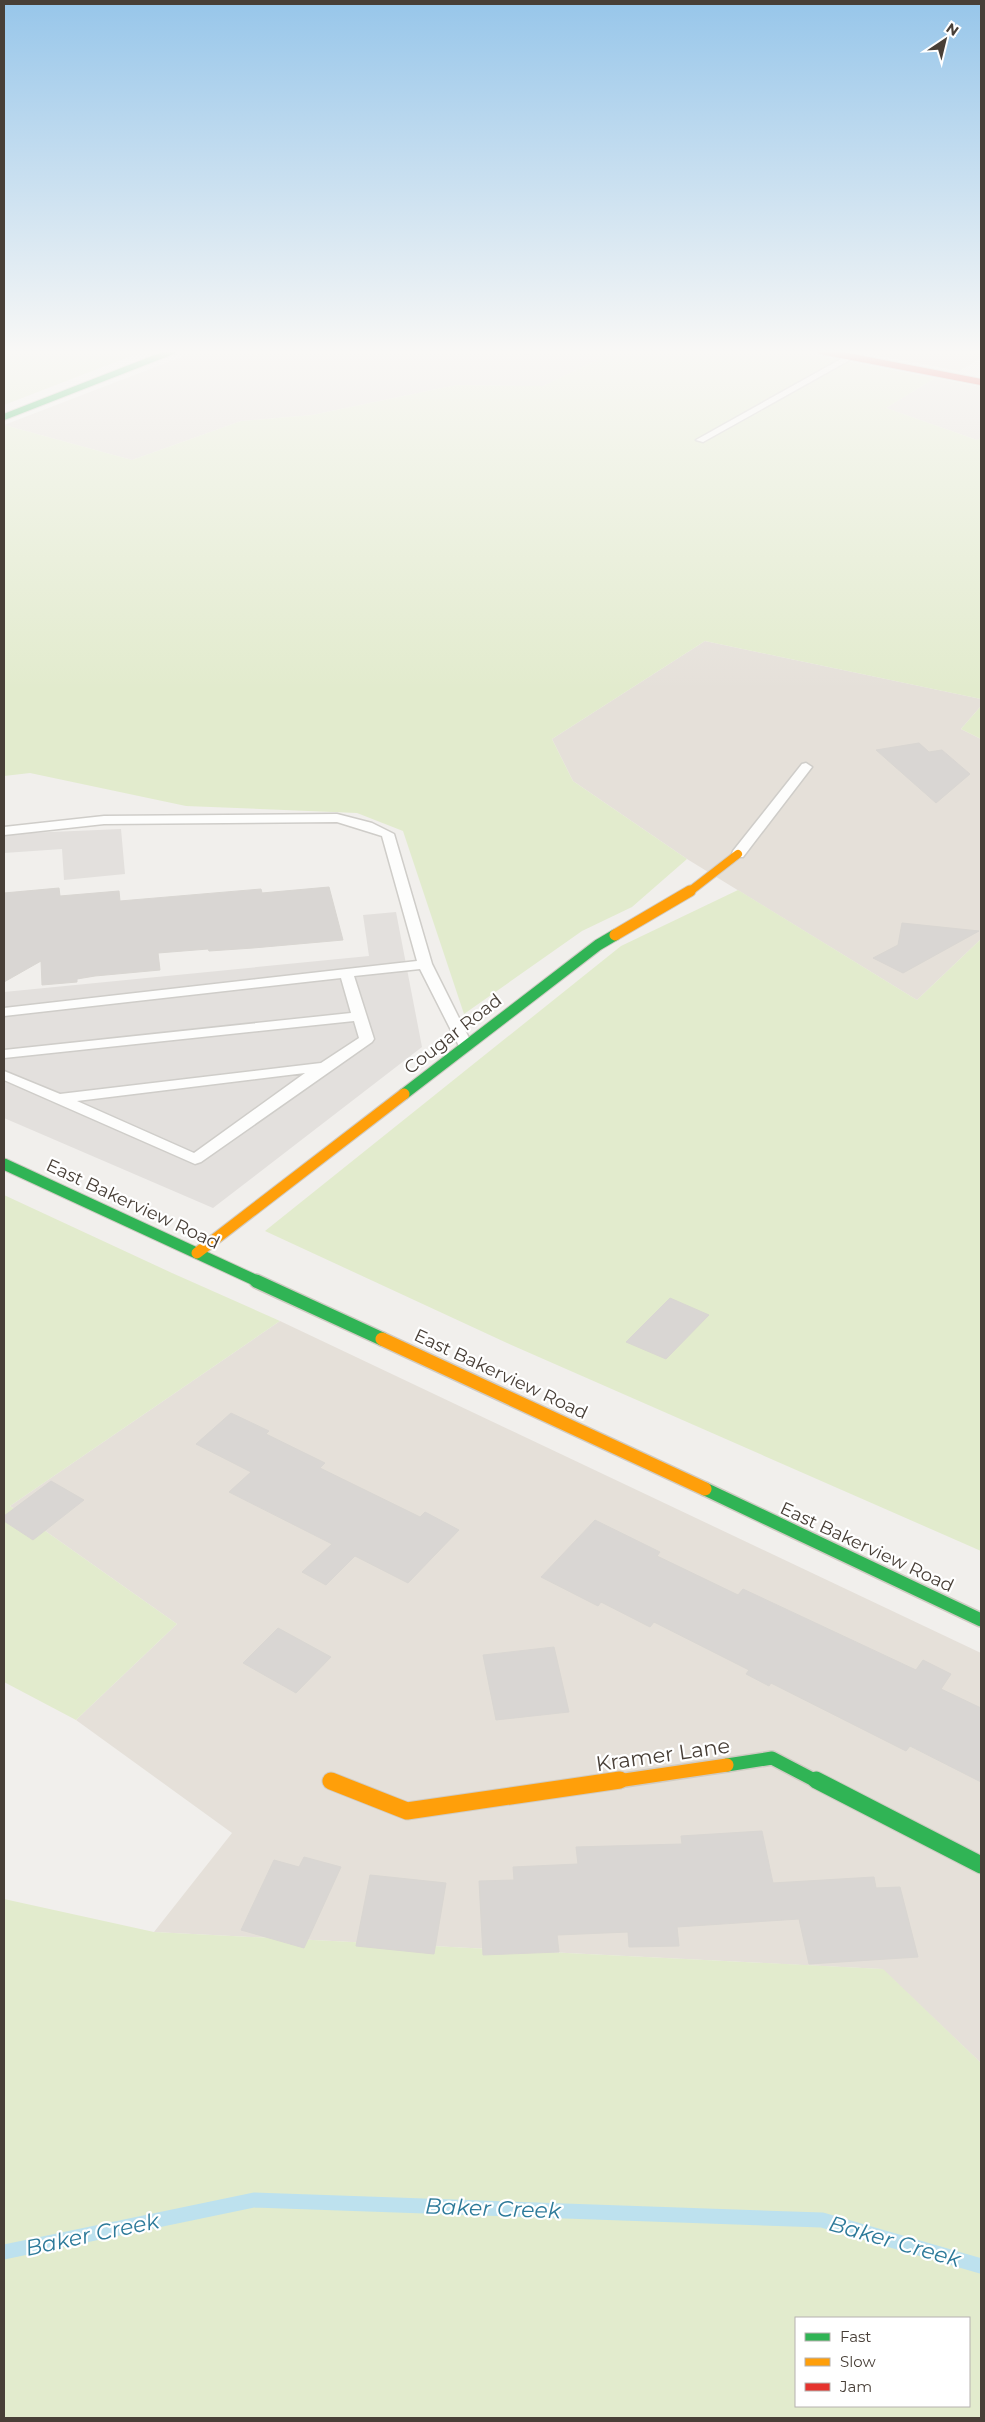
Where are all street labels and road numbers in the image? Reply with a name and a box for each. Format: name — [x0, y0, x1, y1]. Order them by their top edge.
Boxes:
street label: Cougar Road — [400, 989, 506, 1079]
street label: East Bakerview Road — [43, 1154, 223, 1254]
street label: East Bakerview Road — [411, 1324, 591, 1424]
street label: East Bakerview Road — [777, 1497, 957, 1597]
street label: Kramer Lane — [594, 1733, 732, 1776]

